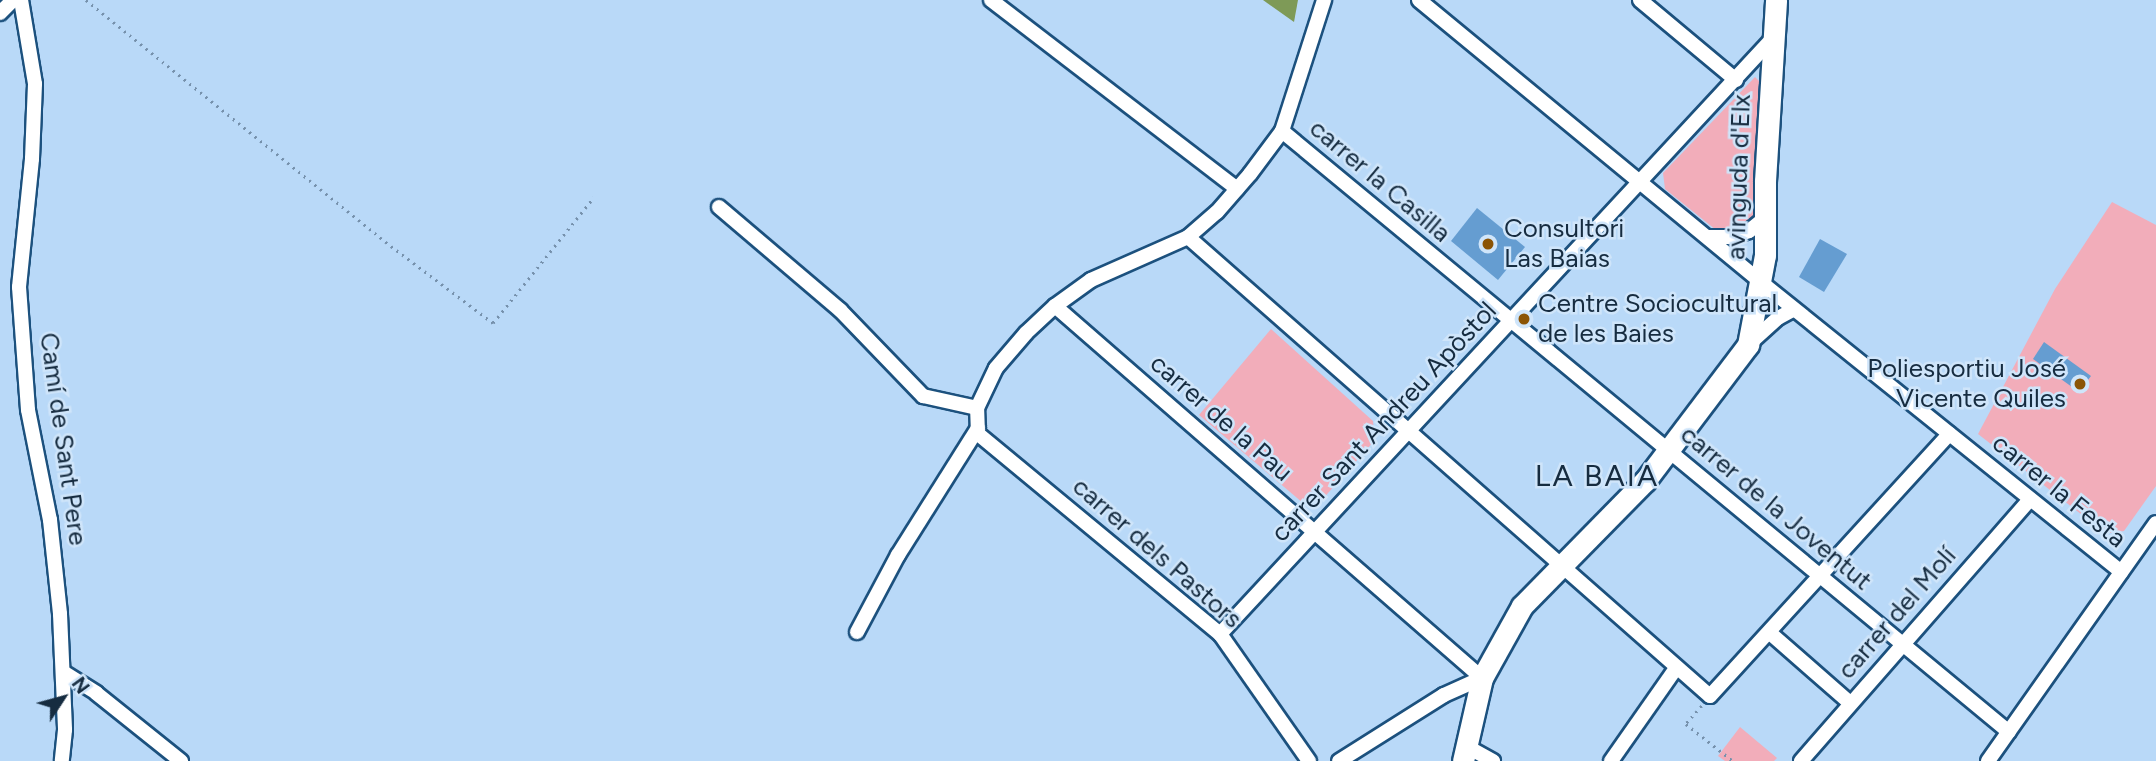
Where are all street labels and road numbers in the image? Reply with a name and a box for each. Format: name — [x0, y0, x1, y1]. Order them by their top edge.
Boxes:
street label: avinguda d'Elx — [1721, 94, 1757, 260]
street label: carrer la Casilla — [1303, 113, 1457, 249]
street label: carrer Sant Andreu Apòstol — [1265, 296, 1503, 548]
street label: Camí de Sant Pere — [33, 331, 93, 547]
street label: carrer de la Pau — [1144, 348, 1298, 488]
street label: carrer de la Joventut — [1674, 419, 1878, 597]
street label: carrer la Festa — [1986, 428, 2132, 554]
street label: carrer dels Pastors — [1066, 471, 1248, 635]
street label: carrer del Molí — [1831, 541, 1963, 685]

